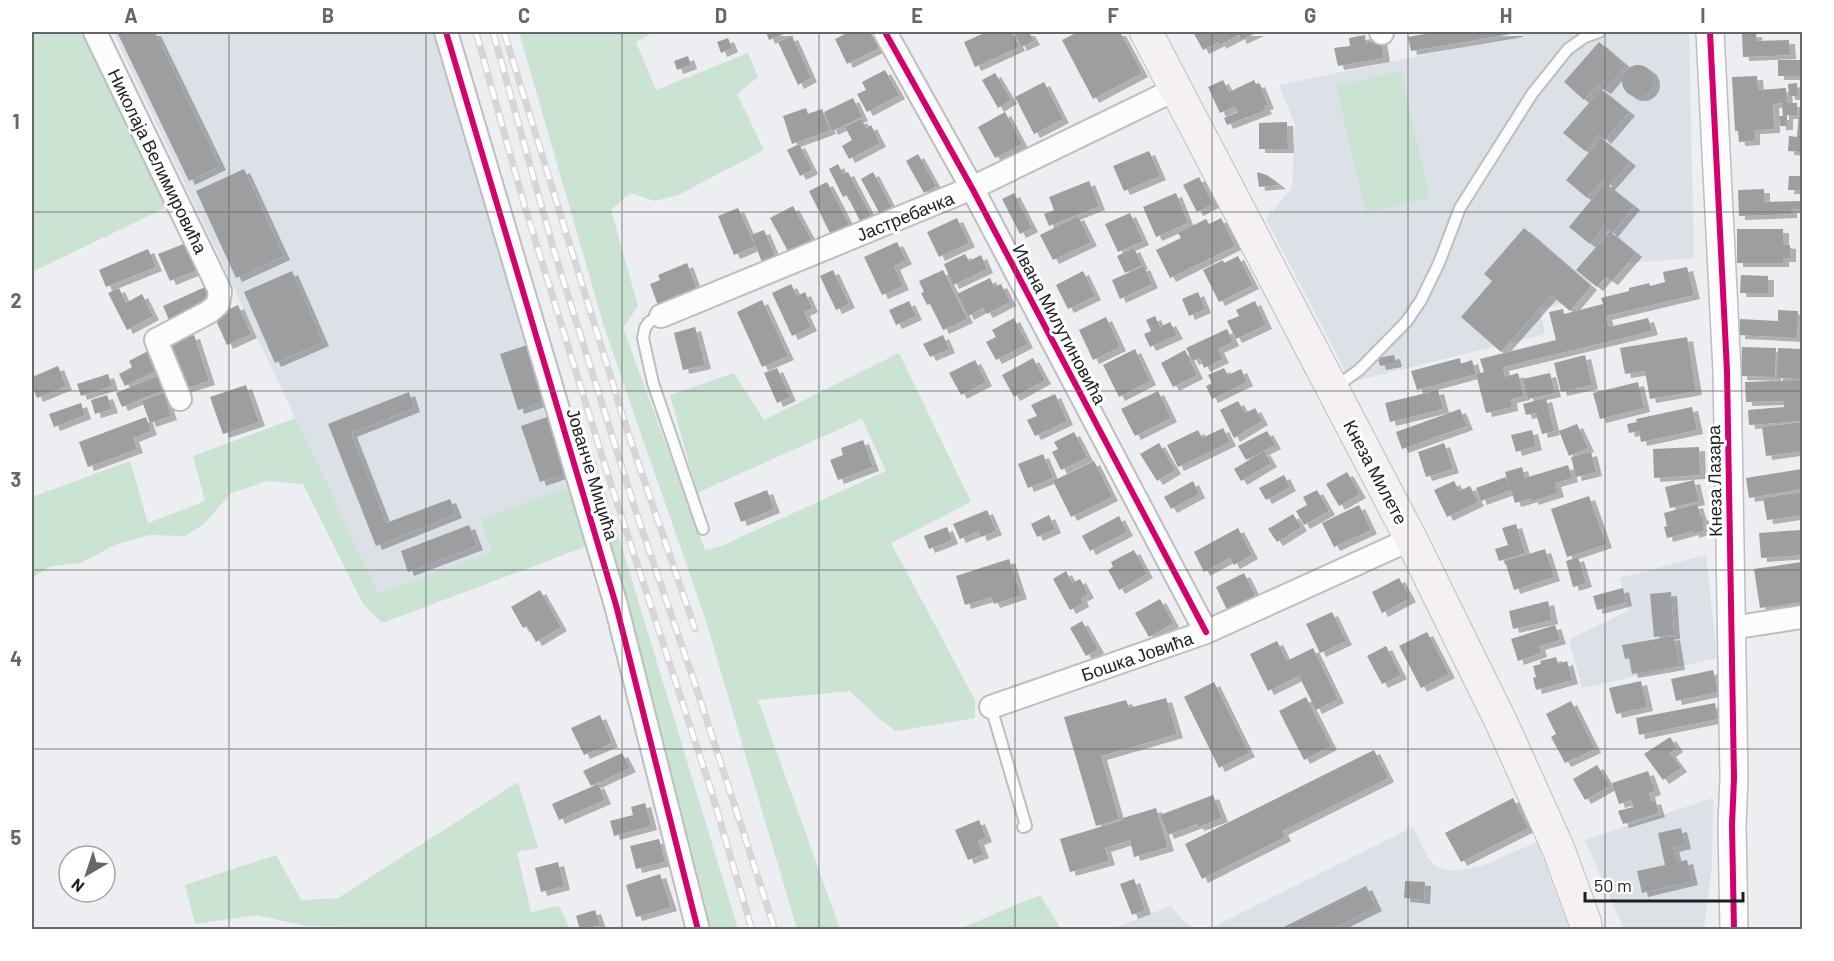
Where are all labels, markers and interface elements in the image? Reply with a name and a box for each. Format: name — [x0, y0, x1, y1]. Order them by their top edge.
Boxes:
text: A — [124, 3, 138, 27]
text: B — [322, 3, 334, 27]
text: C — [518, 3, 530, 27]
text: D — [715, 3, 727, 27]
text: E — [911, 3, 923, 27]
text: F — [1107, 3, 1119, 27]
text: G — [1304, 3, 1316, 27]
text: H — [1500, 3, 1512, 27]
text: I — [1700, 3, 1706, 27]
street label: Николаја Велимировића — [104, 65, 213, 258]
text: 1 — [12, 109, 20, 133]
street label: Јастребачка — [853, 186, 958, 246]
street label: Ивана Милутиновића — [1008, 240, 1112, 409]
text: 2 — [10, 288, 22, 312]
street label: Јованче Мицића — [562, 405, 624, 544]
street label: Кнеза Милете — [1339, 416, 1413, 528]
street label: Кнеза Лазара — [1702, 424, 1726, 537]
text: 3 — [11, 467, 21, 491]
street label: Бошка Јовића — [1078, 626, 1197, 685]
text: 4 — [10, 646, 22, 670]
text: 5 — [11, 825, 22, 849]
north arrow — [57, 844, 117, 904]
scale bar — [1585, 865, 1742, 903]
text: 50 m — [1594, 874, 1632, 896]
text: N — [67, 875, 87, 897]

